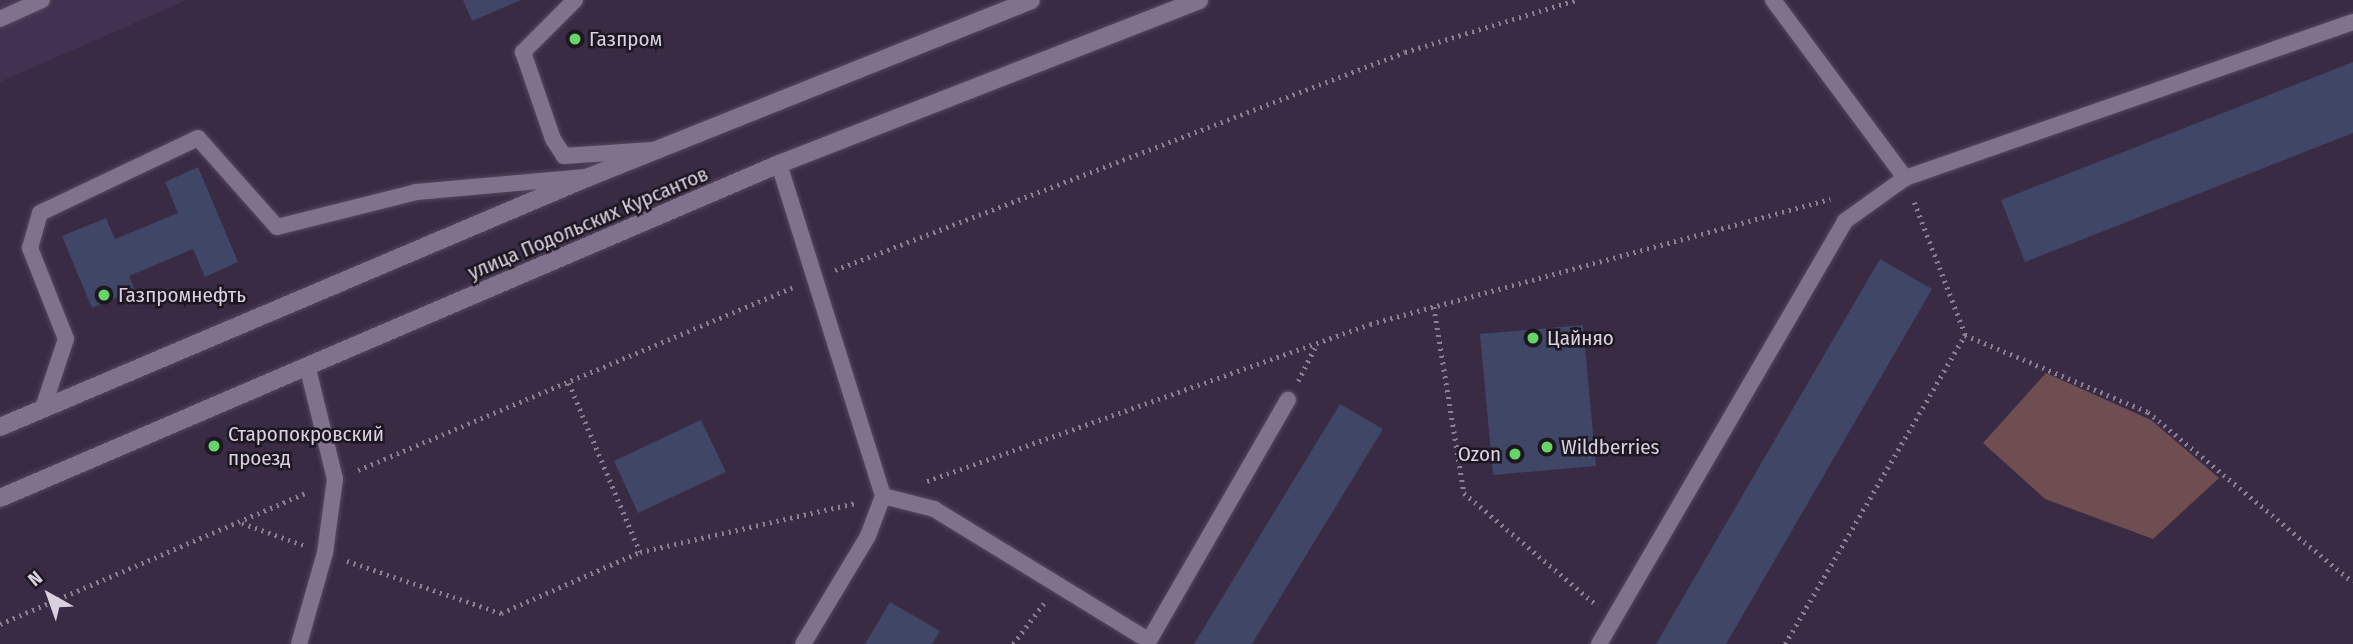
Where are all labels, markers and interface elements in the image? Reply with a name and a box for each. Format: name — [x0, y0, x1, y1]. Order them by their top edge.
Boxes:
place label: Газпром — [589, 26, 662, 52]
marker: Газпром — [567, 31, 583, 47]
street label: улица Подольских Курсантов — [464, 161, 712, 285]
place label: Газпромнефть — [118, 282, 246, 308]
marker: Газпромнефть — [96, 287, 112, 303]
place label: Цайняо — [1547, 325, 1614, 351]
marker: Цайняо — [1525, 330, 1541, 346]
place label: Старопокровский проезд — [228, 421, 384, 471]
place label: Wildberries — [1561, 434, 1660, 460]
marker: Старопокровский проезд — [206, 438, 222, 454]
marker: Wildberries — [1539, 439, 1555, 455]
place label: Ozon — [1458, 441, 1501, 467]
marker: Ozon — [1507, 446, 1523, 462]
north arrow — [14, 560, 84, 630]
text: N — [23, 566, 47, 591]

